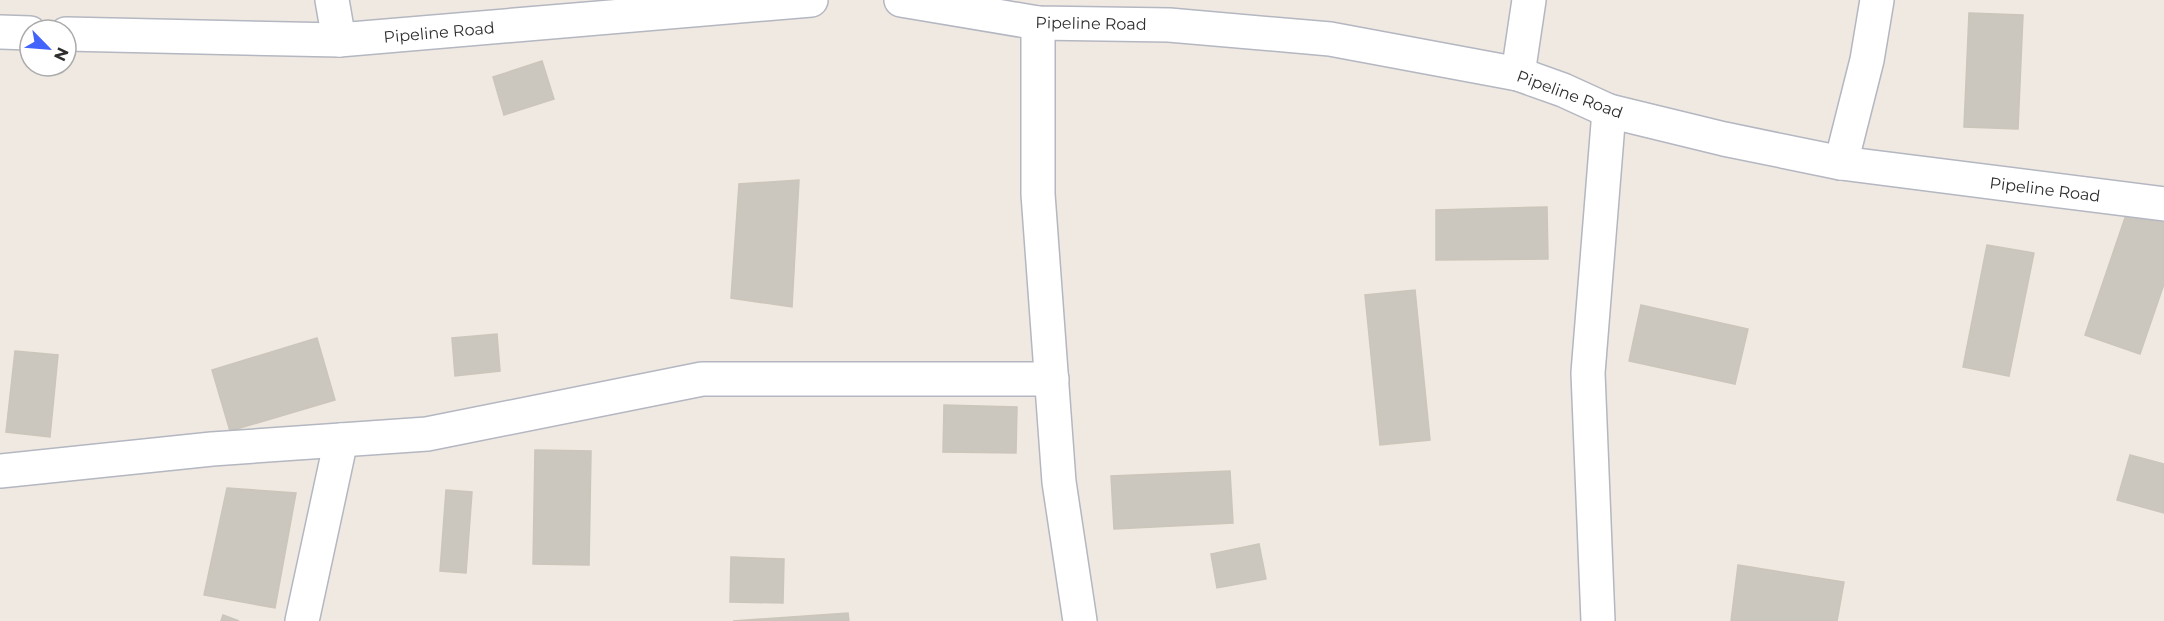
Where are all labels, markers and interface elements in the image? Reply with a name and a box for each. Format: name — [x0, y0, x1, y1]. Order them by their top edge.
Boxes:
street label: Pipeline Road — [1035, 13, 1147, 34]
north arrow — [18, 18, 78, 78]
street label: Pipeline Road — [383, 18, 495, 47]
text: N — [50, 44, 72, 64]
street label: Pipeline Road — [1514, 66, 1625, 122]
street label: Pipeline Road — [1988, 173, 2101, 206]

